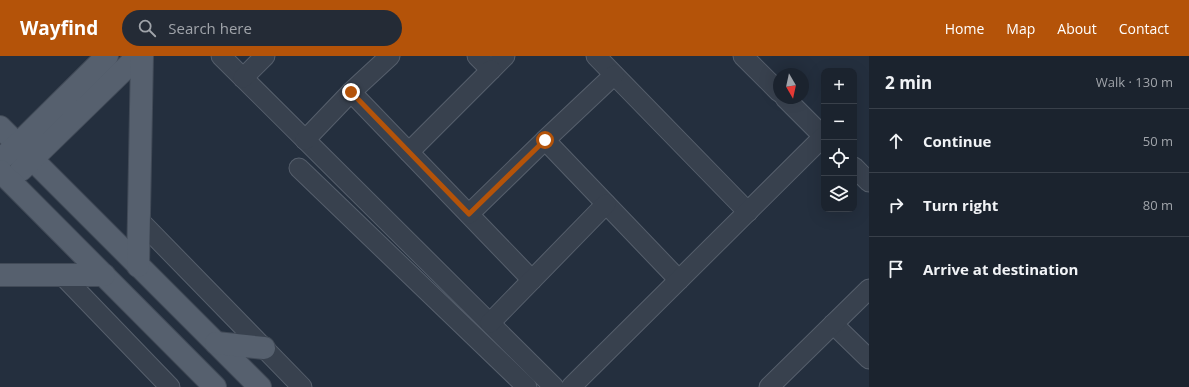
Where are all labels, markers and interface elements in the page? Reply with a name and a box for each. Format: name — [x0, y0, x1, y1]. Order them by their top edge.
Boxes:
search box — [122, 10, 402, 46]
text: Wayfind — [20, 15, 98, 41]
icon: search — [136, 17, 158, 39]
text: Search here — [168, 18, 252, 38]
text: Home — [945, 19, 984, 38]
text: Map — [1006, 19, 1035, 38]
text: About — [1057, 19, 1097, 38]
text: Contact — [1119, 19, 1169, 38]
north arrow — [773, 68, 809, 104]
map controls — [821, 68, 857, 212]
button: + — [821, 68, 857, 104]
text: 2 min — [885, 71, 932, 94]
text: Walk · 130 m — [1096, 73, 1173, 91]
route end — [342, 83, 360, 101]
button: − — [821, 104, 857, 140]
icon: ahead — [885, 130, 907, 152]
route start — [536, 131, 554, 149]
text: Continue — [923, 131, 991, 151]
text: 50 m — [1143, 132, 1173, 150]
button: locate — [821, 140, 857, 176]
button: layers — [821, 176, 857, 212]
icon: right — [885, 194, 907, 216]
text: Turn right — [923, 195, 998, 215]
text: 80 m — [1143, 196, 1173, 214]
icon: arrive — [885, 258, 907, 280]
text: Arrive at destination — [923, 259, 1078, 279]

